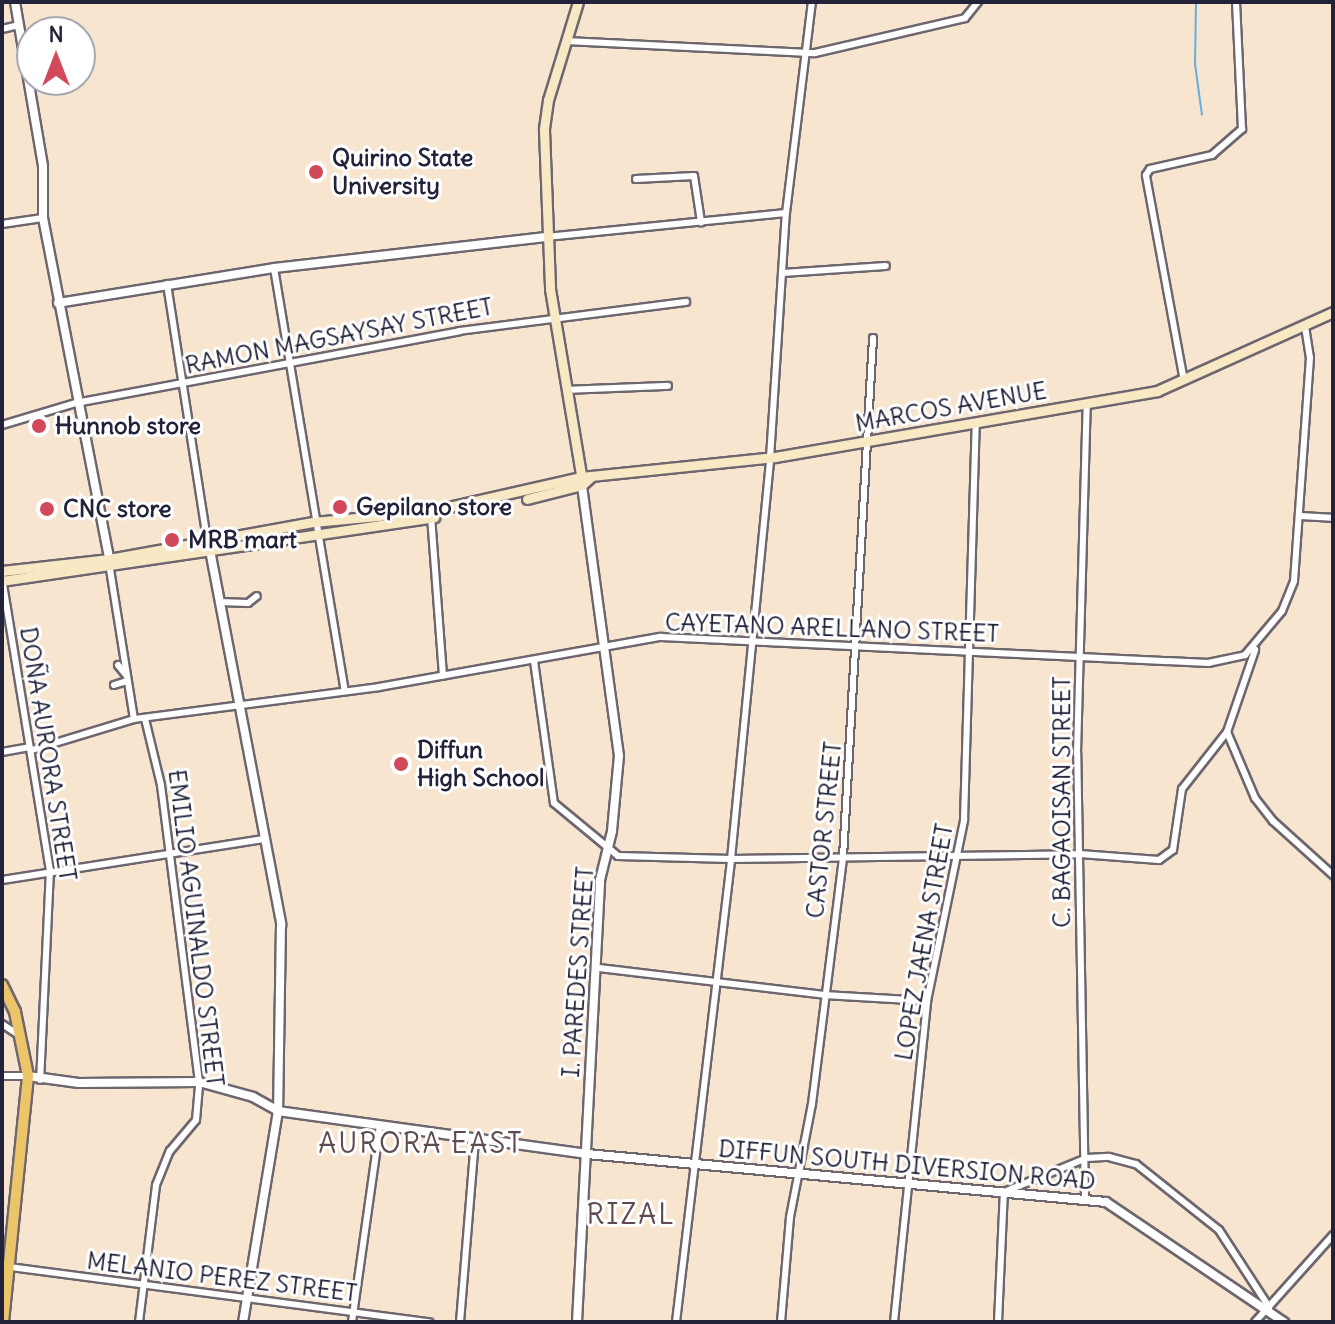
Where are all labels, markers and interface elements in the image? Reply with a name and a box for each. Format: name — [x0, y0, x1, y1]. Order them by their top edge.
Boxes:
north arrow — [16, 16, 96, 96]
text: N — [48, 20, 64, 48]
place label: Quirino State University — [332, 144, 473, 200]
marker: Quirino State University — [307, 163, 325, 181]
street label: RAMON MAGSAYSAY STREET — [183, 292, 495, 380]
street label: MARCOS AVENUE — [853, 376, 1049, 438]
place label: Hunnob store — [55, 412, 201, 440]
marker: Hunnob store — [30, 417, 48, 435]
place label: Gepilano store — [356, 493, 512, 521]
place label: CNC store — [63, 495, 171, 523]
marker: Gepilano store — [331, 498, 349, 516]
marker: CNC store — [38, 500, 56, 518]
place label: MRB mart — [188, 526, 297, 554]
marker: MRB mart — [163, 531, 181, 549]
street label: CAYETANO ARELLANO STREET — [664, 608, 1000, 648]
street label: DOÑA AURORA STREET — [14, 625, 82, 883]
street label: C. BAGAOISAN STREET — [1048, 676, 1076, 928]
place label: Diffun High School — [417, 736, 544, 792]
street label: CASTOR STREET — [800, 740, 848, 920]
marker: Diffun High School — [392, 755, 410, 773]
street label: EMILIO AGUINALDO STREET — [162, 768, 230, 1088]
street label: LOPEZ JAENA STREET — [889, 821, 959, 1063]
street label: I. PAREDES STREET — [556, 866, 600, 1078]
district label: AURORA EAST — [318, 1126, 524, 1160]
street label: DIFFUN SOUTH DIVERSION ROAD — [717, 1134, 1097, 1196]
district label: RIZAL — [586, 1197, 676, 1231]
street label: MELANIO PEREZ STREET — [85, 1246, 359, 1308]

